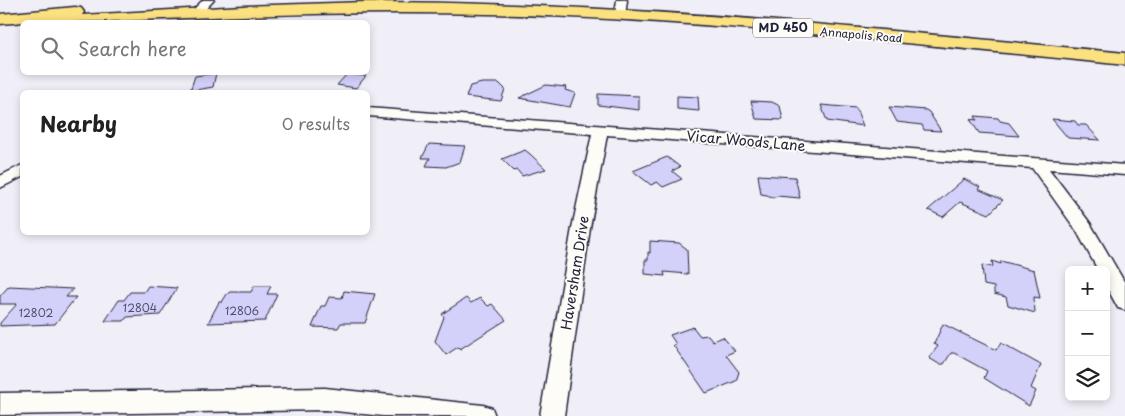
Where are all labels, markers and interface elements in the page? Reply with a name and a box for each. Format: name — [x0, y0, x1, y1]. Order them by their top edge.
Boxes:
road number: MD 450 — [753, 18, 813, 38]
search box — [20, 20, 370, 75]
street label: Annapolis Road — [819, 22, 903, 47]
icon: search — [38, 34, 66, 62]
text: Search here — [78, 34, 187, 62]
text: Nearby — [40, 107, 117, 139]
text: 0 results — [282, 111, 350, 135]
street label: Vicar Woods Lane — [686, 125, 807, 156]
street label: Haversham Drive — [555, 214, 594, 332]
map controls — [1065, 266, 1110, 401]
button: + — [1065, 266, 1110, 311]
house number: 12804 — [123, 299, 157, 316]
house number: 12806 — [225, 302, 259, 319]
house number: 12802 — [19, 304, 53, 321]
button: − — [1065, 311, 1110, 356]
button: layers — [1065, 356, 1110, 401]

